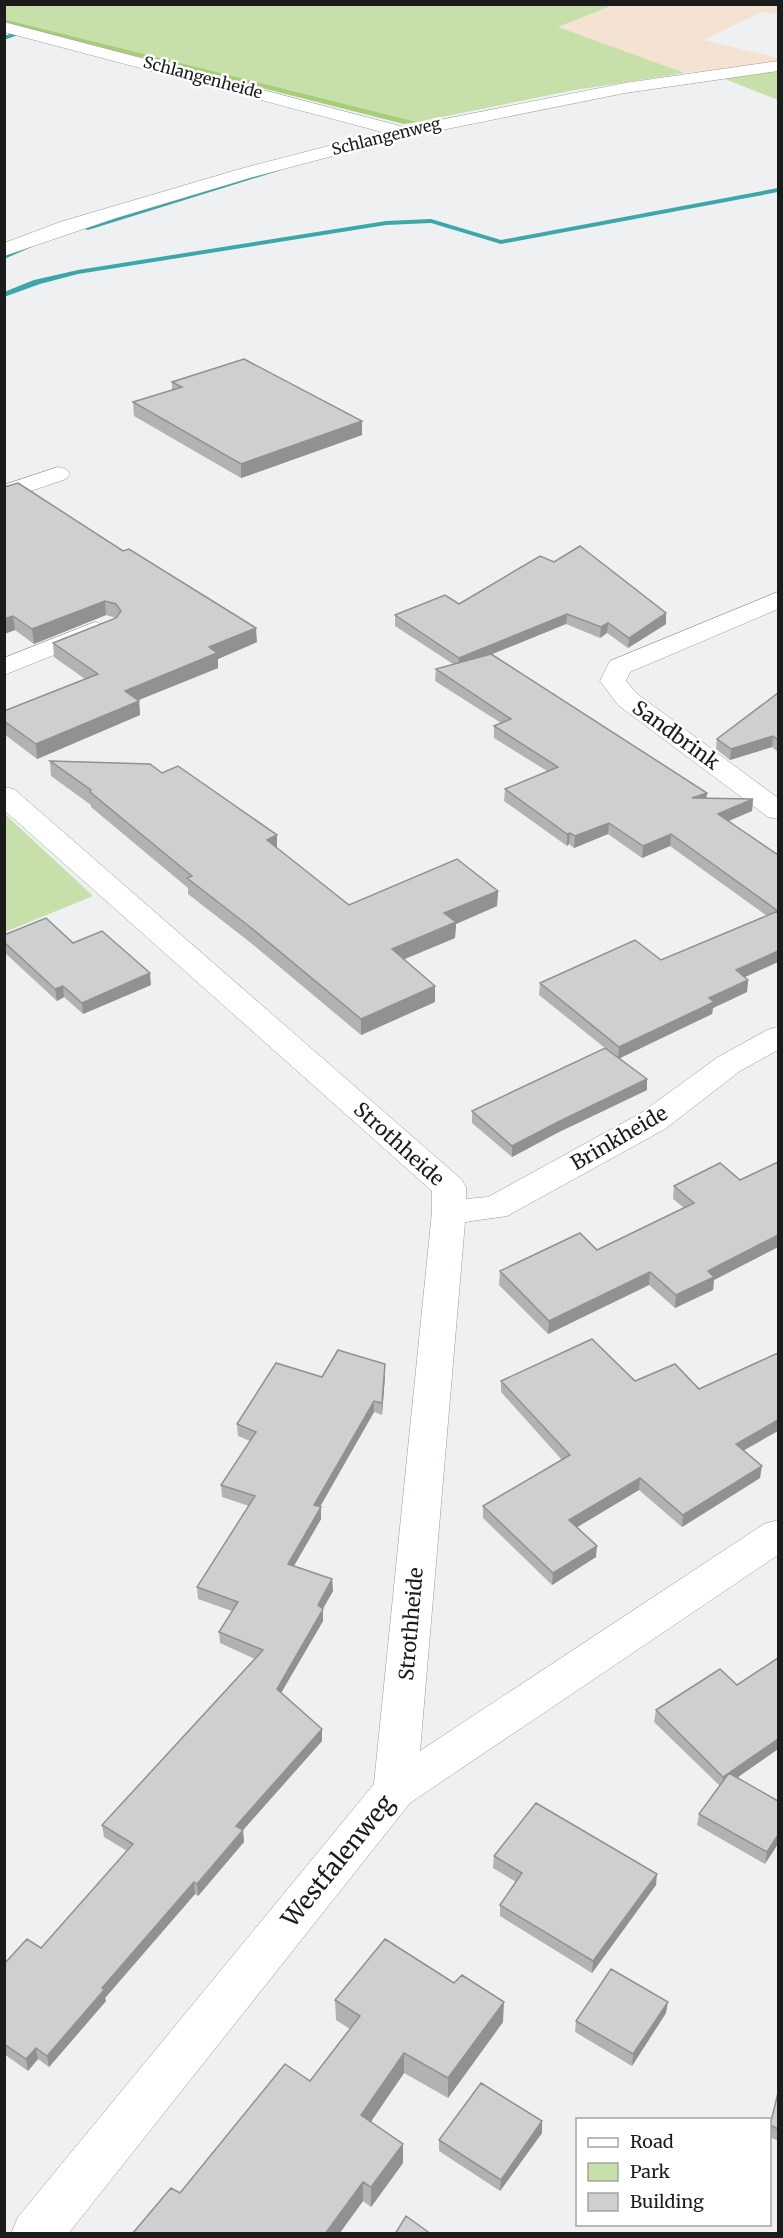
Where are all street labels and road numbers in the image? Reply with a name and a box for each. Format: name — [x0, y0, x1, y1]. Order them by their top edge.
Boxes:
street label: Schlangenheide — [141, 51, 265, 103]
street label: Schlangenweg — [329, 113, 443, 159]
street label: Sandbrink — [628, 695, 725, 775]
street label: Strothheide — [349, 1096, 450, 1191]
street label: Brinkheide — [566, 1100, 671, 1175]
street label: Strothheide — [393, 1566, 428, 1681]
street label: Westfalenweg — [274, 1788, 401, 1934]

